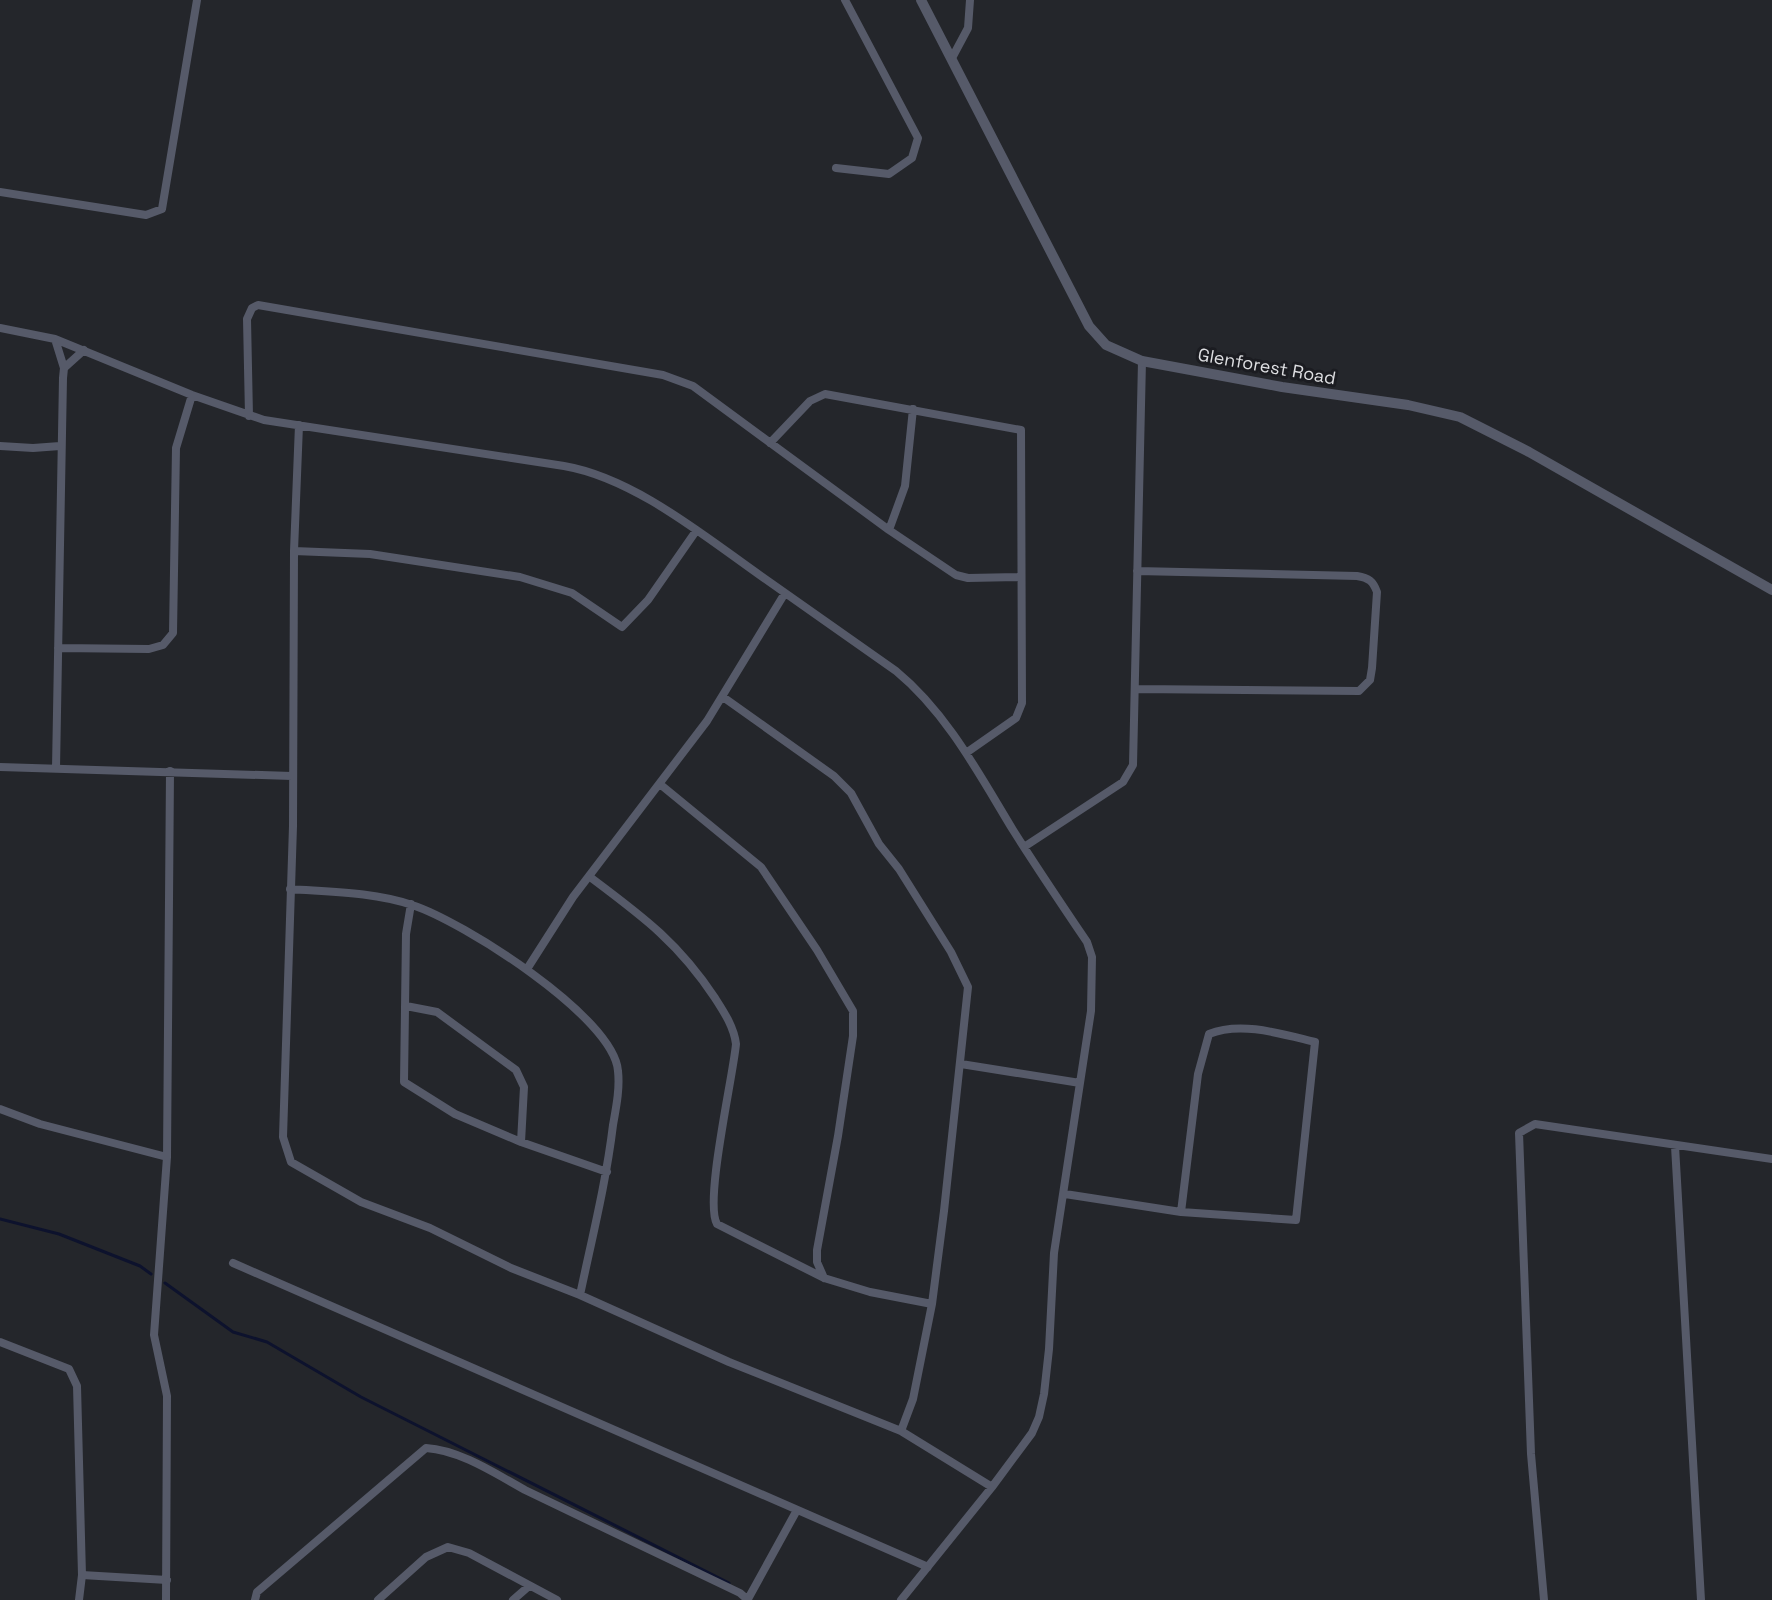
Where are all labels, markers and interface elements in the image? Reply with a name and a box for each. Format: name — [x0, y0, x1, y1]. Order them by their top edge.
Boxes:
street label: Glenforest Road — [1196, 343, 1338, 389]

